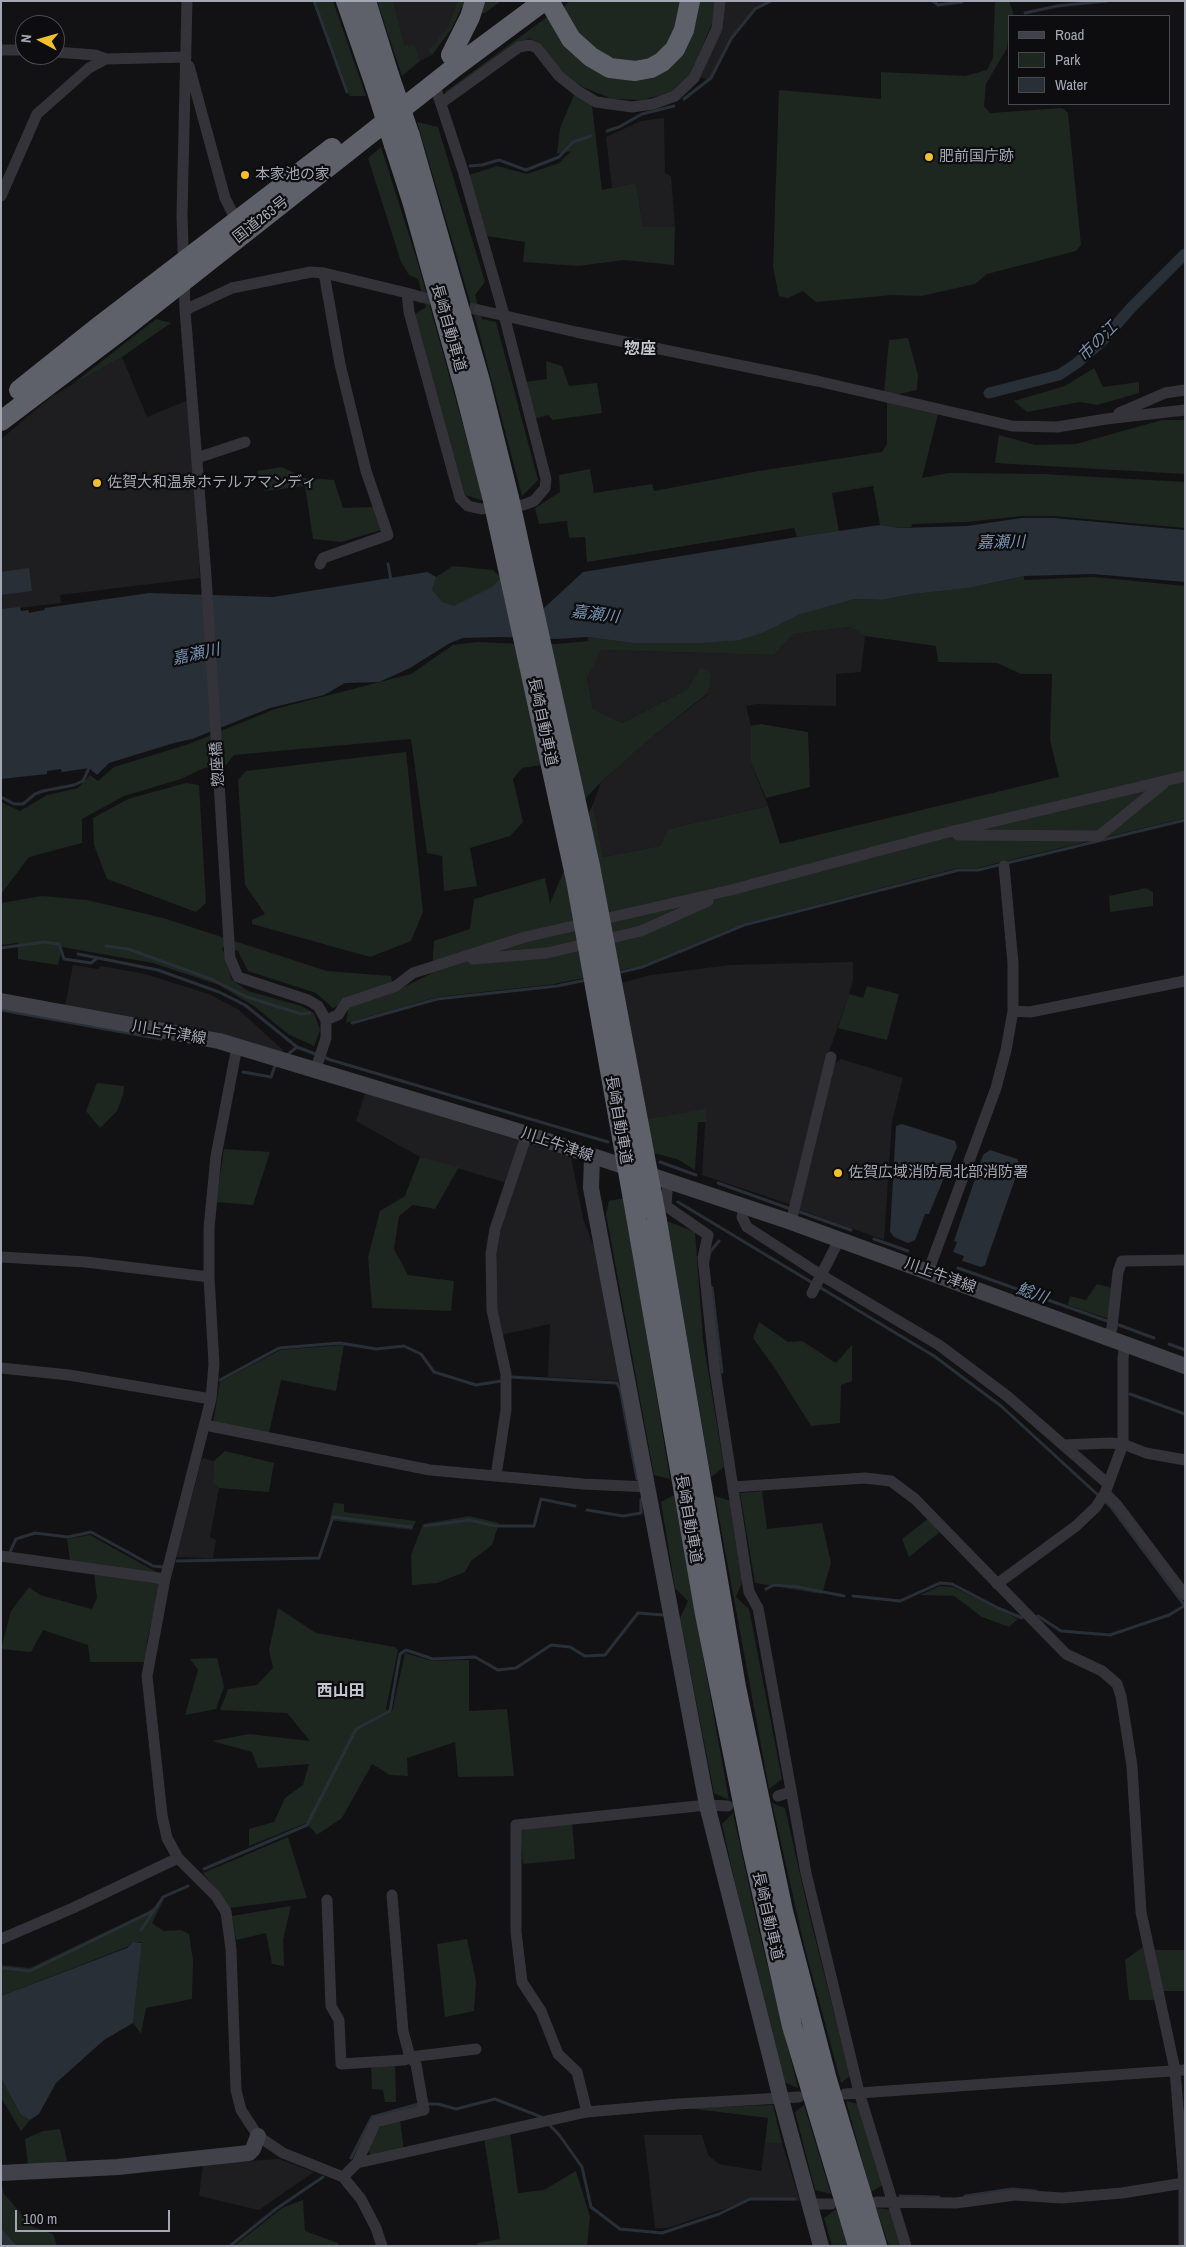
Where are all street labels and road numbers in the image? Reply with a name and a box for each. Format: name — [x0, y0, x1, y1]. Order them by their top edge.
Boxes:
street label: 国道263号 — [230, 193, 292, 247]
street label: 長崎自動車道 — [427, 282, 469, 374]
street label: 長崎自動車道 — [524, 676, 560, 768]
street label: 惣座橋 — [207, 741, 229, 787]
street label: 川上牛津線 — [131, 1018, 207, 1048]
street label: 長崎自動車道 — [601, 1074, 635, 1166]
street label: 川上牛津線 — [519, 1124, 595, 1166]
street label: 川上牛津線 — [902, 1255, 978, 1297]
street label: 長崎自動車道 — [671, 1473, 705, 1565]
street label: 長崎自動車道 — [748, 1870, 786, 1962]

